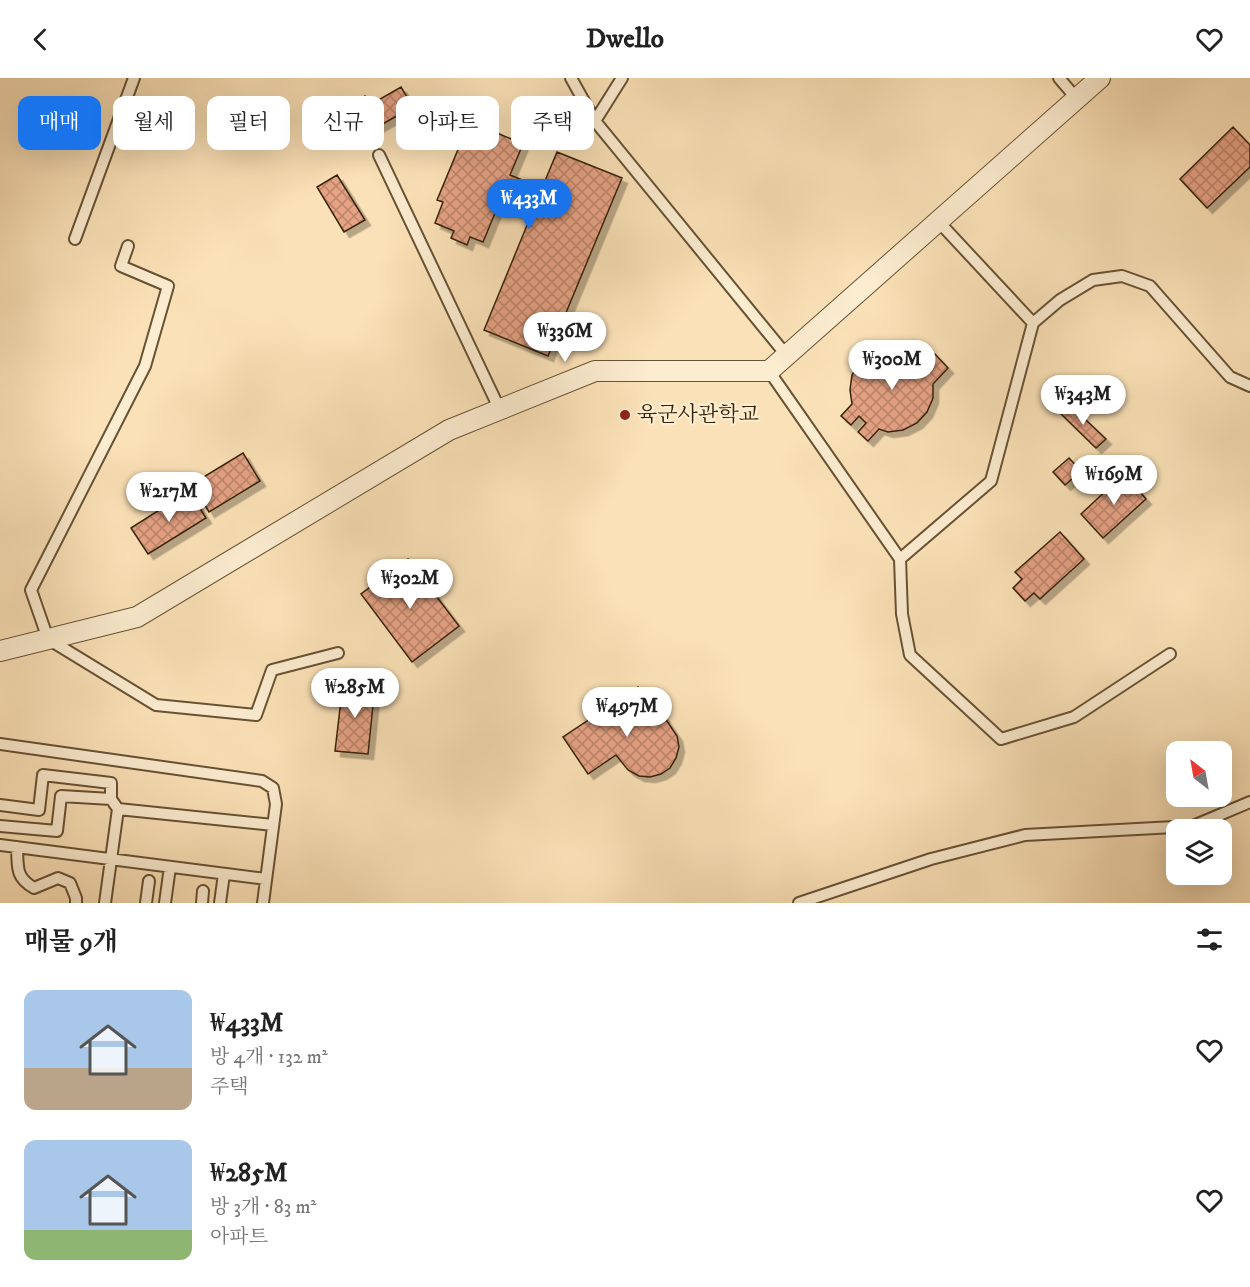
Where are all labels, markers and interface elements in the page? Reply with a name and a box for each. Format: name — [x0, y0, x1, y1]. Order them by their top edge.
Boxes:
text: Dwello — [586, 22, 664, 56]
icon: back — [24, 23, 57, 56]
icon: heart — [1193, 23, 1226, 56]
chip: 매매 — [18, 96, 101, 150]
chip: 월세 — [113, 96, 195, 150]
chip: 필터 — [207, 96, 290, 150]
chip: 신규 — [302, 96, 384, 150]
chip: 아파트 — [396, 96, 499, 150]
chip: 주택 — [511, 96, 594, 150]
pin: ₩433M — [487, 179, 571, 230]
text: ₩433M — [501, 186, 557, 211]
pin: ₩336M — [523, 312, 607, 363]
text: ₩336M — [537, 319, 593, 344]
pin: ₩300M — [850, 340, 934, 391]
text: ₩300M — [862, 347, 922, 372]
pin: ₩343M — [1041, 375, 1125, 426]
text: ₩343M — [1055, 382, 1111, 407]
place label: 육군사관학교 — [637, 402, 759, 428]
marker: 육군사관학교 — [618, 408, 632, 422]
pin: ₩169M — [1072, 455, 1156, 506]
text: ₩169M — [1085, 462, 1143, 487]
pin: ₩217M — [127, 472, 211, 523]
text: ₩217M — [140, 479, 198, 504]
pin: ₩302M — [368, 559, 452, 610]
text: ₩302M — [381, 566, 439, 591]
pin: ₩285M — [313, 668, 397, 719]
text: ₩285M — [325, 675, 385, 700]
pin: ₩497M — [585, 687, 669, 738]
text: ₩497M — [596, 694, 658, 719]
north arrow — [1166, 741, 1232, 807]
map controls — [1166, 741, 1232, 885]
button: layers — [1166, 819, 1232, 885]
icon: filters — [1193, 923, 1226, 956]
text: 매물 9개 — [24, 926, 118, 959]
text: ₩433M — [210, 1007, 283, 1040]
icon: home — [72, 1014, 144, 1086]
icon: heart — [1193, 1034, 1226, 1067]
text: 방 4개 · 132 m² — [210, 1045, 328, 1070]
text: 주택 — [210, 1075, 249, 1100]
text: ₩285M — [210, 1157, 288, 1190]
icon: home — [72, 1164, 144, 1236]
icon: heart — [1193, 1184, 1226, 1217]
text: 방 3개 · 83 m² — [210, 1195, 316, 1220]
text: 아파트 — [210, 1225, 268, 1250]

